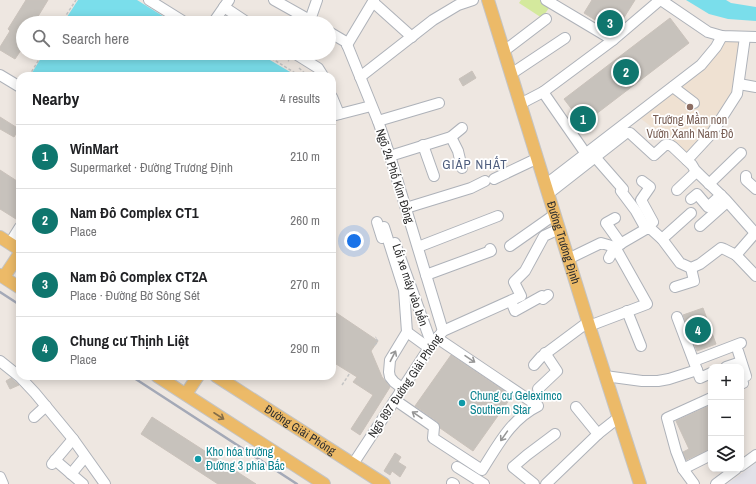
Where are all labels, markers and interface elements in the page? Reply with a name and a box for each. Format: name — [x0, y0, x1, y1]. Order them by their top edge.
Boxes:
pin: 3 — [597, 8, 623, 38]
search box — [16, 16, 336, 60]
icon: search — [30, 27, 52, 49]
text: Search here — [62, 28, 129, 49]
pin: 2 — [613, 57, 639, 87]
text: Nearby — [32, 87, 79, 110]
text: 4 results — [280, 90, 320, 107]
marker: Trường Mầm non Vườn Xanh Nam Đô — [685, 102, 695, 112]
pin: 1 — [570, 104, 596, 134]
place label: Trường Mầm non Vườn Xanh Nam Đô — [646, 112, 734, 142]
street label: Ngõ 24 Phố Kim Đồng — [372, 127, 418, 226]
text: WinMart — [70, 138, 118, 159]
text: 1 — [42, 148, 48, 165]
text: 210 m — [290, 148, 320, 165]
district label: GIÁP NHẤT — [442, 155, 508, 173]
text: Supermarket · Đường Trương Định — [70, 159, 233, 176]
street label: Đường Trương Định — [543, 199, 584, 286]
text: Nam Đô Complex CT1 — [70, 202, 199, 223]
text: 2 — [42, 212, 48, 229]
text: 260 m — [290, 212, 320, 229]
text: Place — [70, 223, 97, 240]
your location — [344, 231, 364, 251]
street label: Lối xe máy vào bến — [388, 242, 432, 328]
text: Nam Đô Complex CT2A — [70, 266, 207, 287]
text: 3 — [42, 276, 48, 293]
text: 270 m — [290, 276, 320, 293]
text: Place · Đường Bờ Sông Sét — [70, 287, 200, 304]
pin: 4 — [685, 315, 711, 345]
text: Chung cư Thịnh Liệt — [70, 330, 189, 351]
street label: Ngõ 897 Đường Giải Phóng — [364, 331, 446, 441]
text: 4 — [42, 340, 48, 357]
text: 290 m — [290, 340, 320, 357]
one-way arrow — [390, 350, 397, 362]
text: Place — [70, 351, 97, 368]
one-way arrow — [464, 356, 476, 364]
map controls — [708, 364, 744, 472]
button: + — [708, 364, 744, 400]
place label: Chung cư Geleximco Southern Star — [470, 388, 562, 418]
marker: Chung cư Geleximco Southern Star — [457, 398, 467, 408]
button: − — [708, 400, 744, 436]
street label: Đường Giải Phóng — [261, 401, 339, 459]
one-way arrow — [213, 411, 224, 420]
one-way arrow — [412, 411, 423, 419]
one-way arrow — [500, 431, 508, 442]
button: layers — [708, 436, 744, 472]
place label: Kho hóa trường Đường 3 phía Bắc — [206, 444, 285, 474]
marker: Kho hóa trường Đường 3 phía Bắc — [193, 454, 203, 464]

